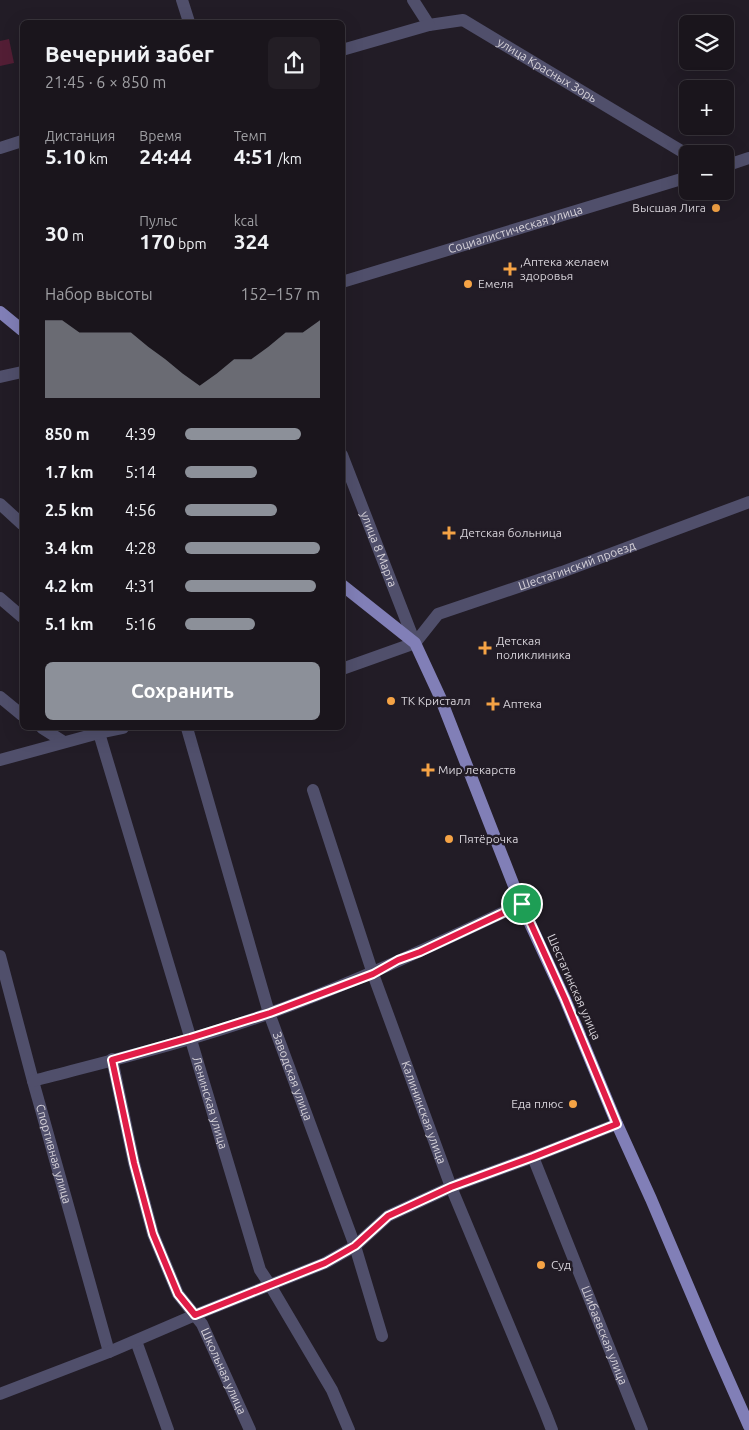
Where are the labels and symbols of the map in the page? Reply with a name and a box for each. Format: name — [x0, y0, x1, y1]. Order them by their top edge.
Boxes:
street label: улица Красных Зорь — [495, 35, 599, 105]
place label: Высшая Лига — [632, 201, 706, 214]
street label: Социалистическая улица — [446, 202, 584, 256]
marker: Высшая Лига — [710, 202, 722, 214]
place label: ,Аптека желаем здоровья — [520, 255, 609, 282]
marker: ,Аптека желаем здоровья — [504, 263, 516, 275]
place label: Емеля — [478, 277, 514, 290]
marker: Емеля — [462, 278, 474, 290]
street label: улица 8 Марта — [358, 509, 400, 589]
marker: Детская больница — [442, 526, 456, 540]
place label: Детская больница — [460, 526, 562, 539]
street label: Шестагинский проезд — [516, 538, 637, 592]
place label: Детская поликлиника — [496, 634, 571, 661]
marker: Детская поликлиника — [478, 641, 492, 655]
place label: ТК Кристалл — [401, 694, 470, 707]
marker: ТК Кристалл — [385, 695, 397, 707]
place label: Аптека — [503, 697, 542, 710]
marker: Аптека — [487, 698, 499, 710]
place label: Мир лекарств — [438, 763, 516, 776]
marker: Мир лекарств — [422, 764, 434, 776]
place label: Пятёрочка — [459, 832, 518, 845]
marker: Пятёрочка — [443, 833, 455, 845]
pin — [501, 883, 543, 925]
street label: Шестагинская улица — [545, 932, 604, 1042]
street label: Заводская улица — [271, 1030, 315, 1122]
street label: Ленинская улица — [190, 1055, 230, 1151]
street label: Калининская улица — [399, 1059, 449, 1166]
place label: Еда плюс — [511, 1097, 563, 1110]
marker: Еда плюс — [567, 1098, 579, 1110]
street label: Спортивная улица — [34, 1103, 74, 1205]
place label: Суд — [551, 1258, 571, 1271]
marker: Суд — [535, 1259, 547, 1271]
street label: Шибаевская улица — [579, 1284, 630, 1386]
street label: Школьная улица — [199, 1326, 249, 1416]

